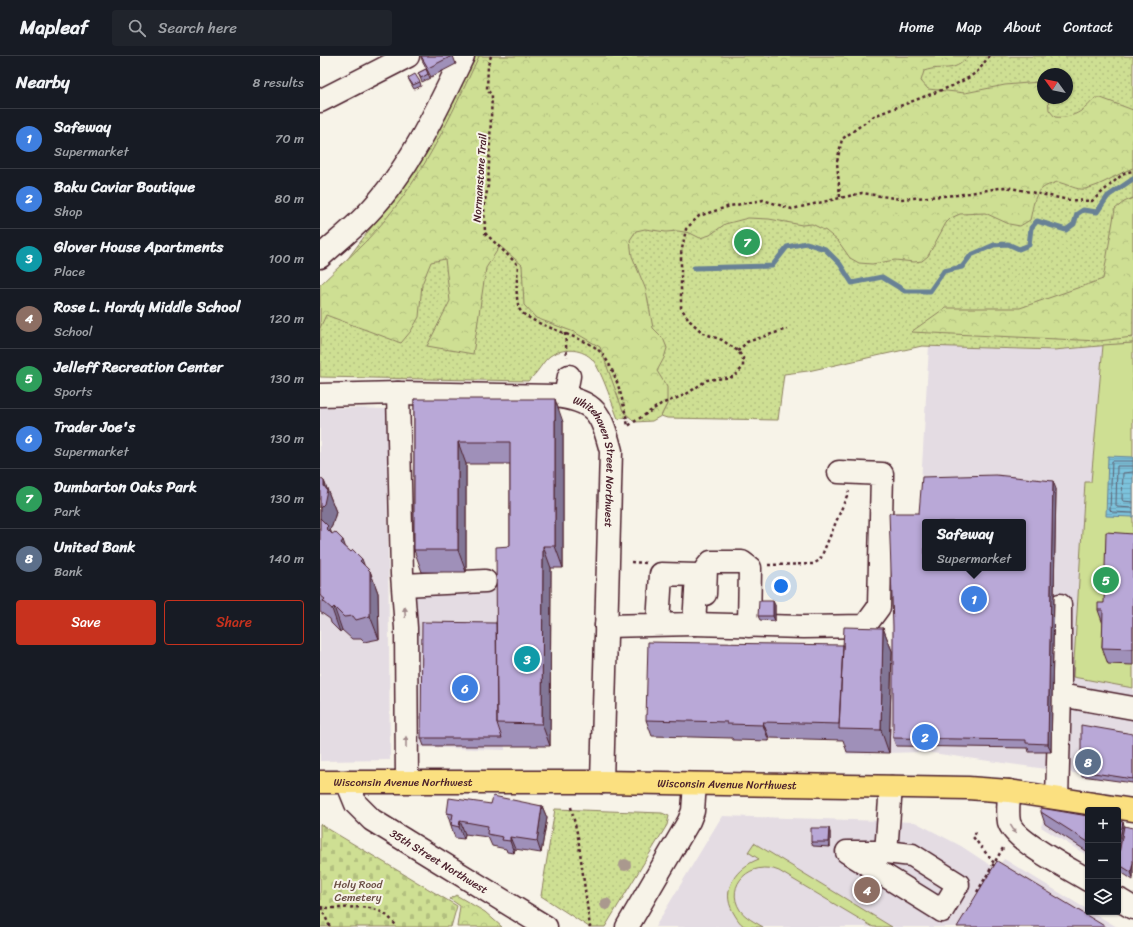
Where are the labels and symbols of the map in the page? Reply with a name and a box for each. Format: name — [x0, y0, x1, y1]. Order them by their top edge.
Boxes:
north arrow — [1037, 68, 1073, 104]
street label: Normanstone Trail — [467, 132, 493, 223]
pin: 7 — [734, 227, 760, 257]
street label: Whitehaven Street Northwest — [571, 390, 621, 528]
pin: 5 — [1093, 565, 1119, 595]
your location — [771, 576, 791, 596]
pin: 1 — [961, 584, 987, 614]
one-way arrow — [402, 605, 408, 618]
pin: 3 — [514, 644, 540, 674]
pin: 6 — [452, 673, 478, 703]
pin: 2 — [912, 722, 938, 752]
one-way arrow — [403, 735, 409, 748]
pin: 8 — [1075, 747, 1101, 777]
street label: Wisconsin Avenue Northwest — [333, 773, 473, 792]
street label: Wisconsin Avenue Northwest — [657, 773, 797, 795]
one-way arrow — [1010, 823, 1017, 834]
street label: 35th Street Northwest — [386, 824, 492, 899]
park label: Holy Rood Cemetery — [334, 875, 383, 907]
pin: 4 — [854, 875, 880, 905]

